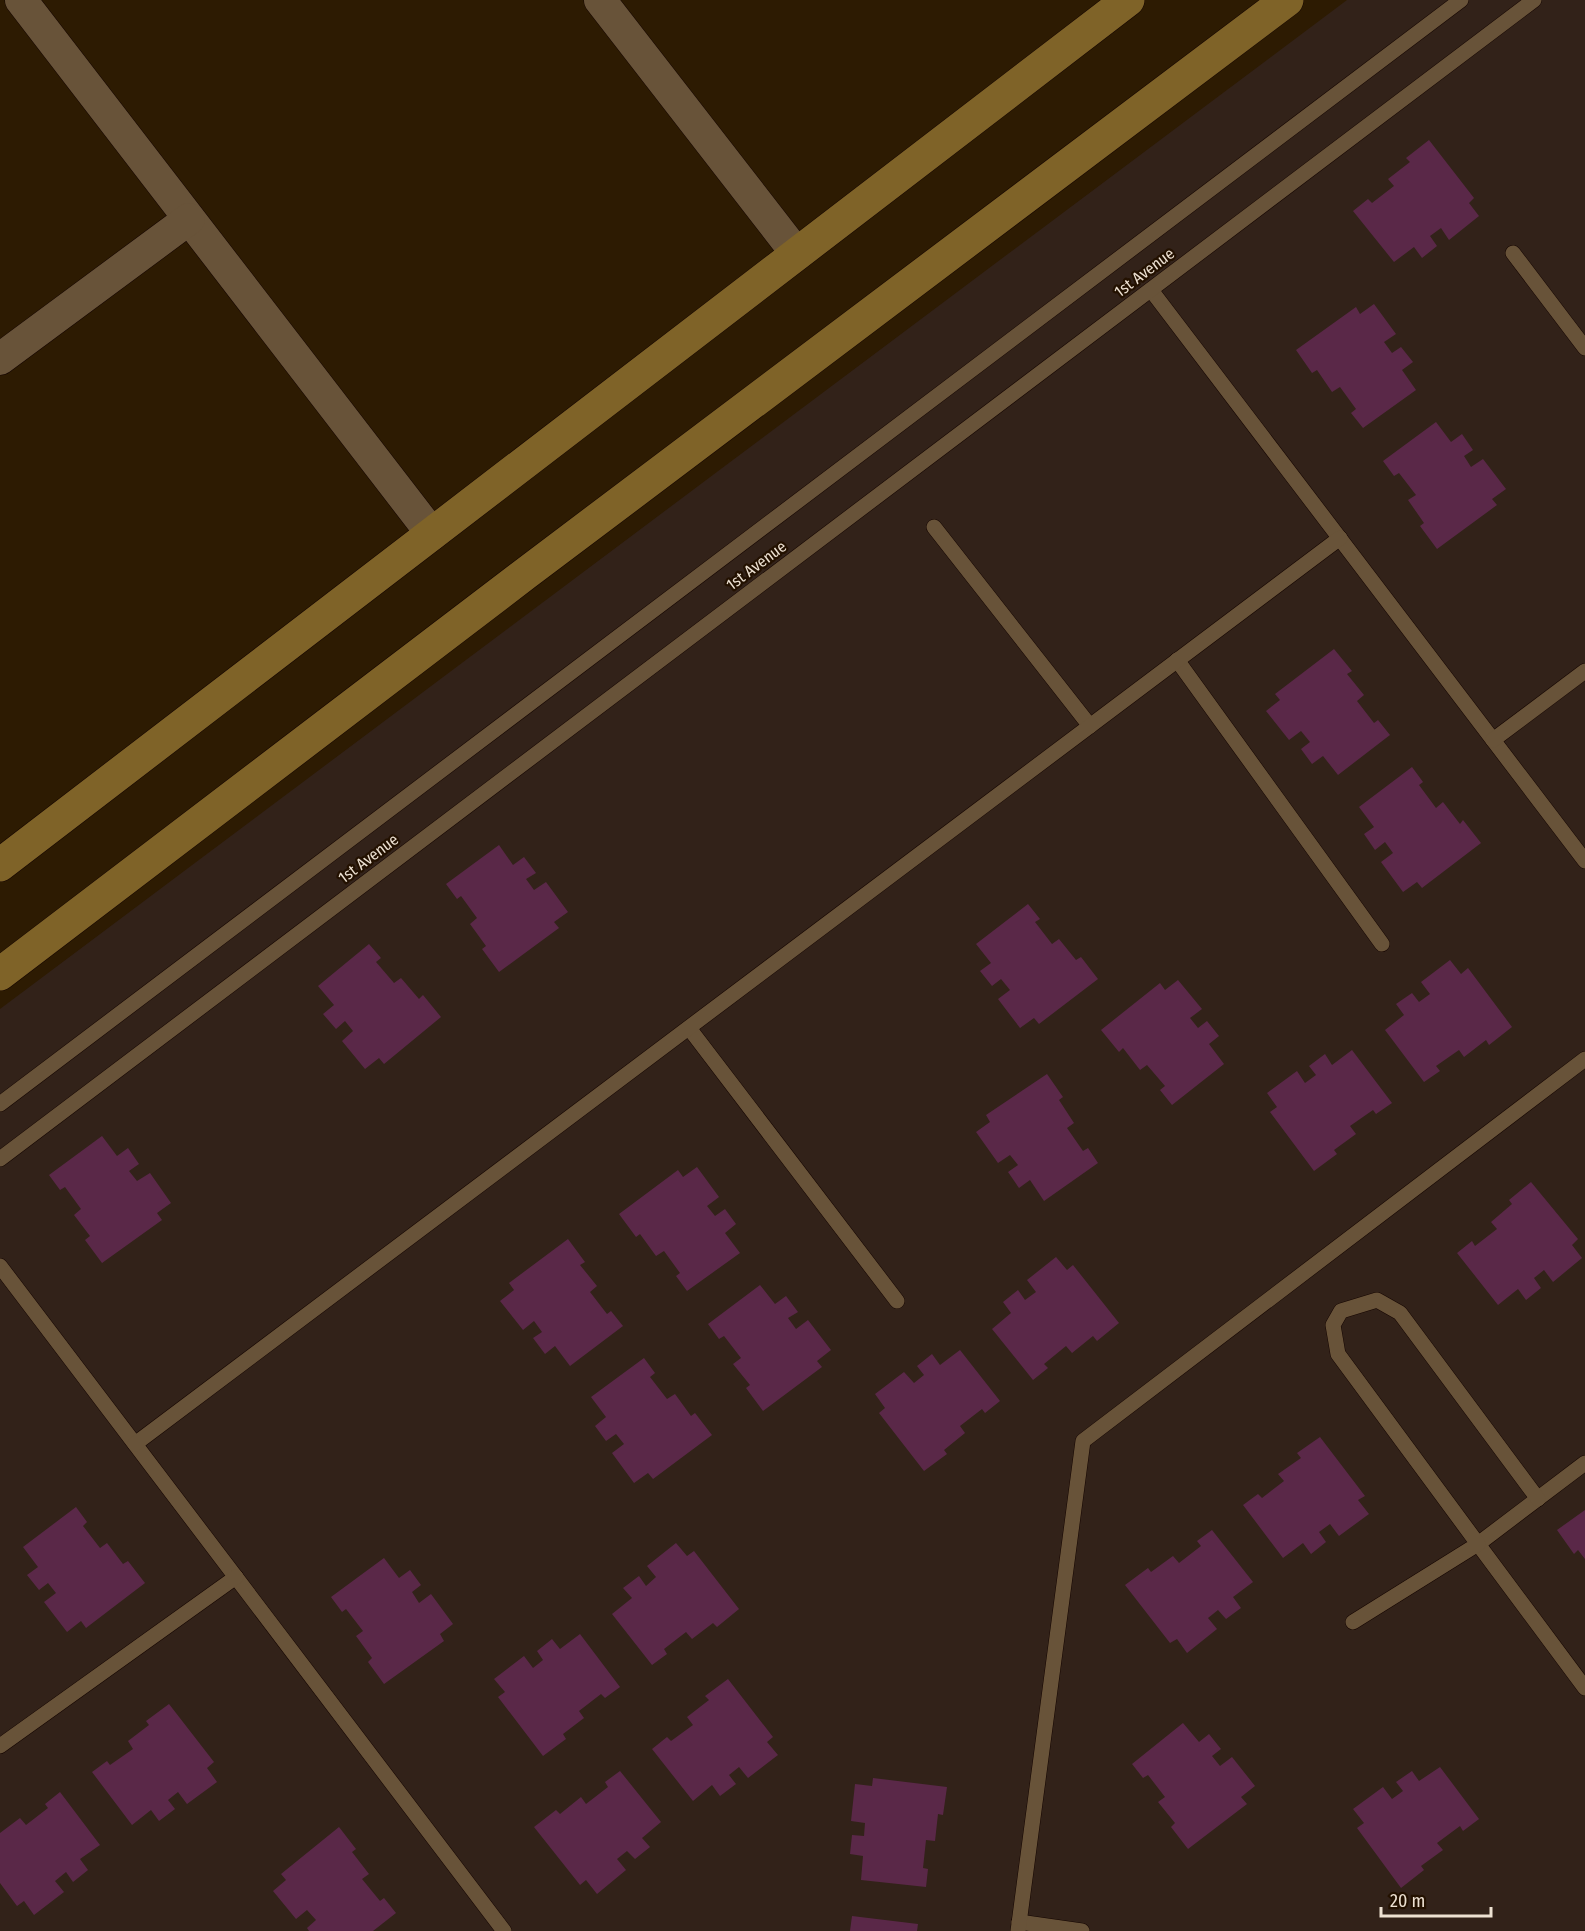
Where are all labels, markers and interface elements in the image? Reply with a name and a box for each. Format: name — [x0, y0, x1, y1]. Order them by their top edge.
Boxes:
street label: 1st Avenue — [1111, 244, 1178, 301]
street label: 1st Avenue — [723, 537, 790, 594]
street label: 1st Avenue — [335, 830, 402, 887]
scale bar — [1381, 1880, 1490, 1918]
text: 20 m — [1390, 1890, 1425, 1912]

